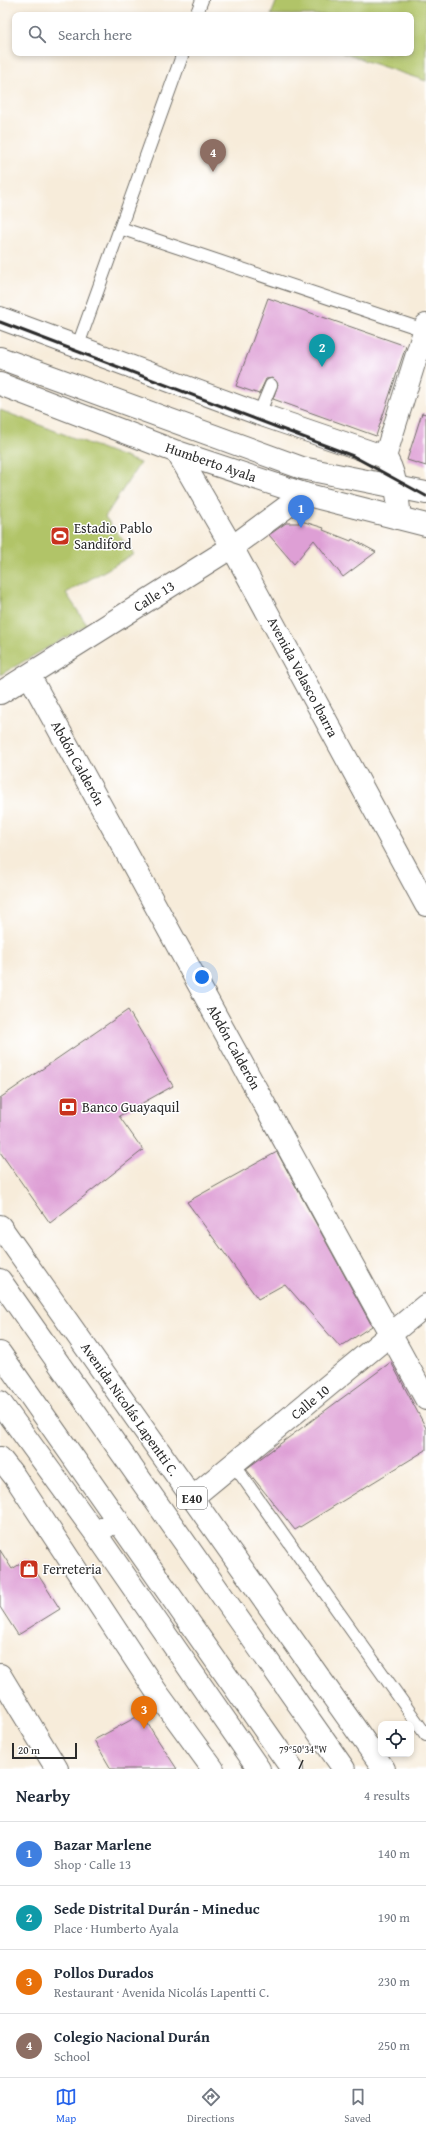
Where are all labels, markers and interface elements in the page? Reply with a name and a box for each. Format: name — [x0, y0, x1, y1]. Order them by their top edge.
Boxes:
search box — [12, 12, 414, 56]
icon: search — [26, 23, 48, 45]
text: Search here — [58, 24, 132, 45]
pin: 4 — [200, 139, 226, 172]
pin: 2 — [309, 334, 335, 367]
street label: Humberto Ayala — [163, 437, 259, 487]
pin: 1 — [288, 495, 314, 528]
place label: Estadio Pablo Sandiford — [74, 518, 152, 554]
sports icon: Estadio Pablo Sandiford — [49, 525, 71, 547]
street label: Calle 13 — [130, 576, 178, 616]
street label: Avenida Velasco Ibarra — [263, 613, 343, 741]
street label: Abdón Calderón — [46, 717, 110, 809]
your location — [192, 967, 212, 987]
street label: Abdón Calderón — [202, 1001, 266, 1093]
bank icon: Banco Guayaquil — [57, 1096, 79, 1118]
place label: Banco Guayaquil — [82, 1097, 180, 1117]
street label: Avenida Nicolás Lapentti C. — [76, 1338, 184, 1480]
street label: Calle 10 — [286, 1380, 334, 1424]
road number: E40 — [177, 1487, 207, 1509]
shop icon: Ferreteria — [18, 1558, 40, 1580]
place label: Ferreteria — [43, 1559, 102, 1579]
pin: 3 — [131, 1696, 157, 1729]
map controls — [378, 1721, 414, 1757]
button: locate — [378, 1721, 414, 1757]
scale bar — [12, 1741, 77, 1760]
text: 20 m — [18, 1742, 40, 1758]
text: 79°50'34"W — [279, 1742, 327, 1757]
text: Nearby — [16, 1783, 70, 1808]
text: 4 results — [364, 1786, 410, 1805]
text: Bazar Marlene — [54, 1834, 152, 1855]
text: 1 — [26, 1844, 32, 1863]
text: 140 m — [378, 1844, 410, 1863]
text: Shop · Calle 13 — [54, 1855, 131, 1874]
text: Sede Distrital Durán - Mineduc — [54, 1898, 260, 1919]
text: 2 — [26, 1908, 32, 1927]
text: 190 m — [378, 1908, 410, 1927]
text: Place · Humberto Ayala — [54, 1919, 179, 1938]
text: Pollos Durados — [54, 1962, 154, 1983]
text: 3 — [26, 1972, 32, 1991]
text: 230 m — [378, 1972, 410, 1991]
text: Restaurant · Avenida Nicolás Lapentti C. — [54, 1983, 269, 2002]
text: Colegio Nacional Durán — [54, 2026, 210, 2047]
text: 4 — [26, 2036, 32, 2055]
text: 250 m — [378, 2036, 410, 2055]
text: School — [54, 2047, 90, 2066]
tab: Map — [55, 2086, 77, 2126]
tab: Directions — [187, 2086, 234, 2126]
tab: Saved — [344, 2086, 371, 2126]

